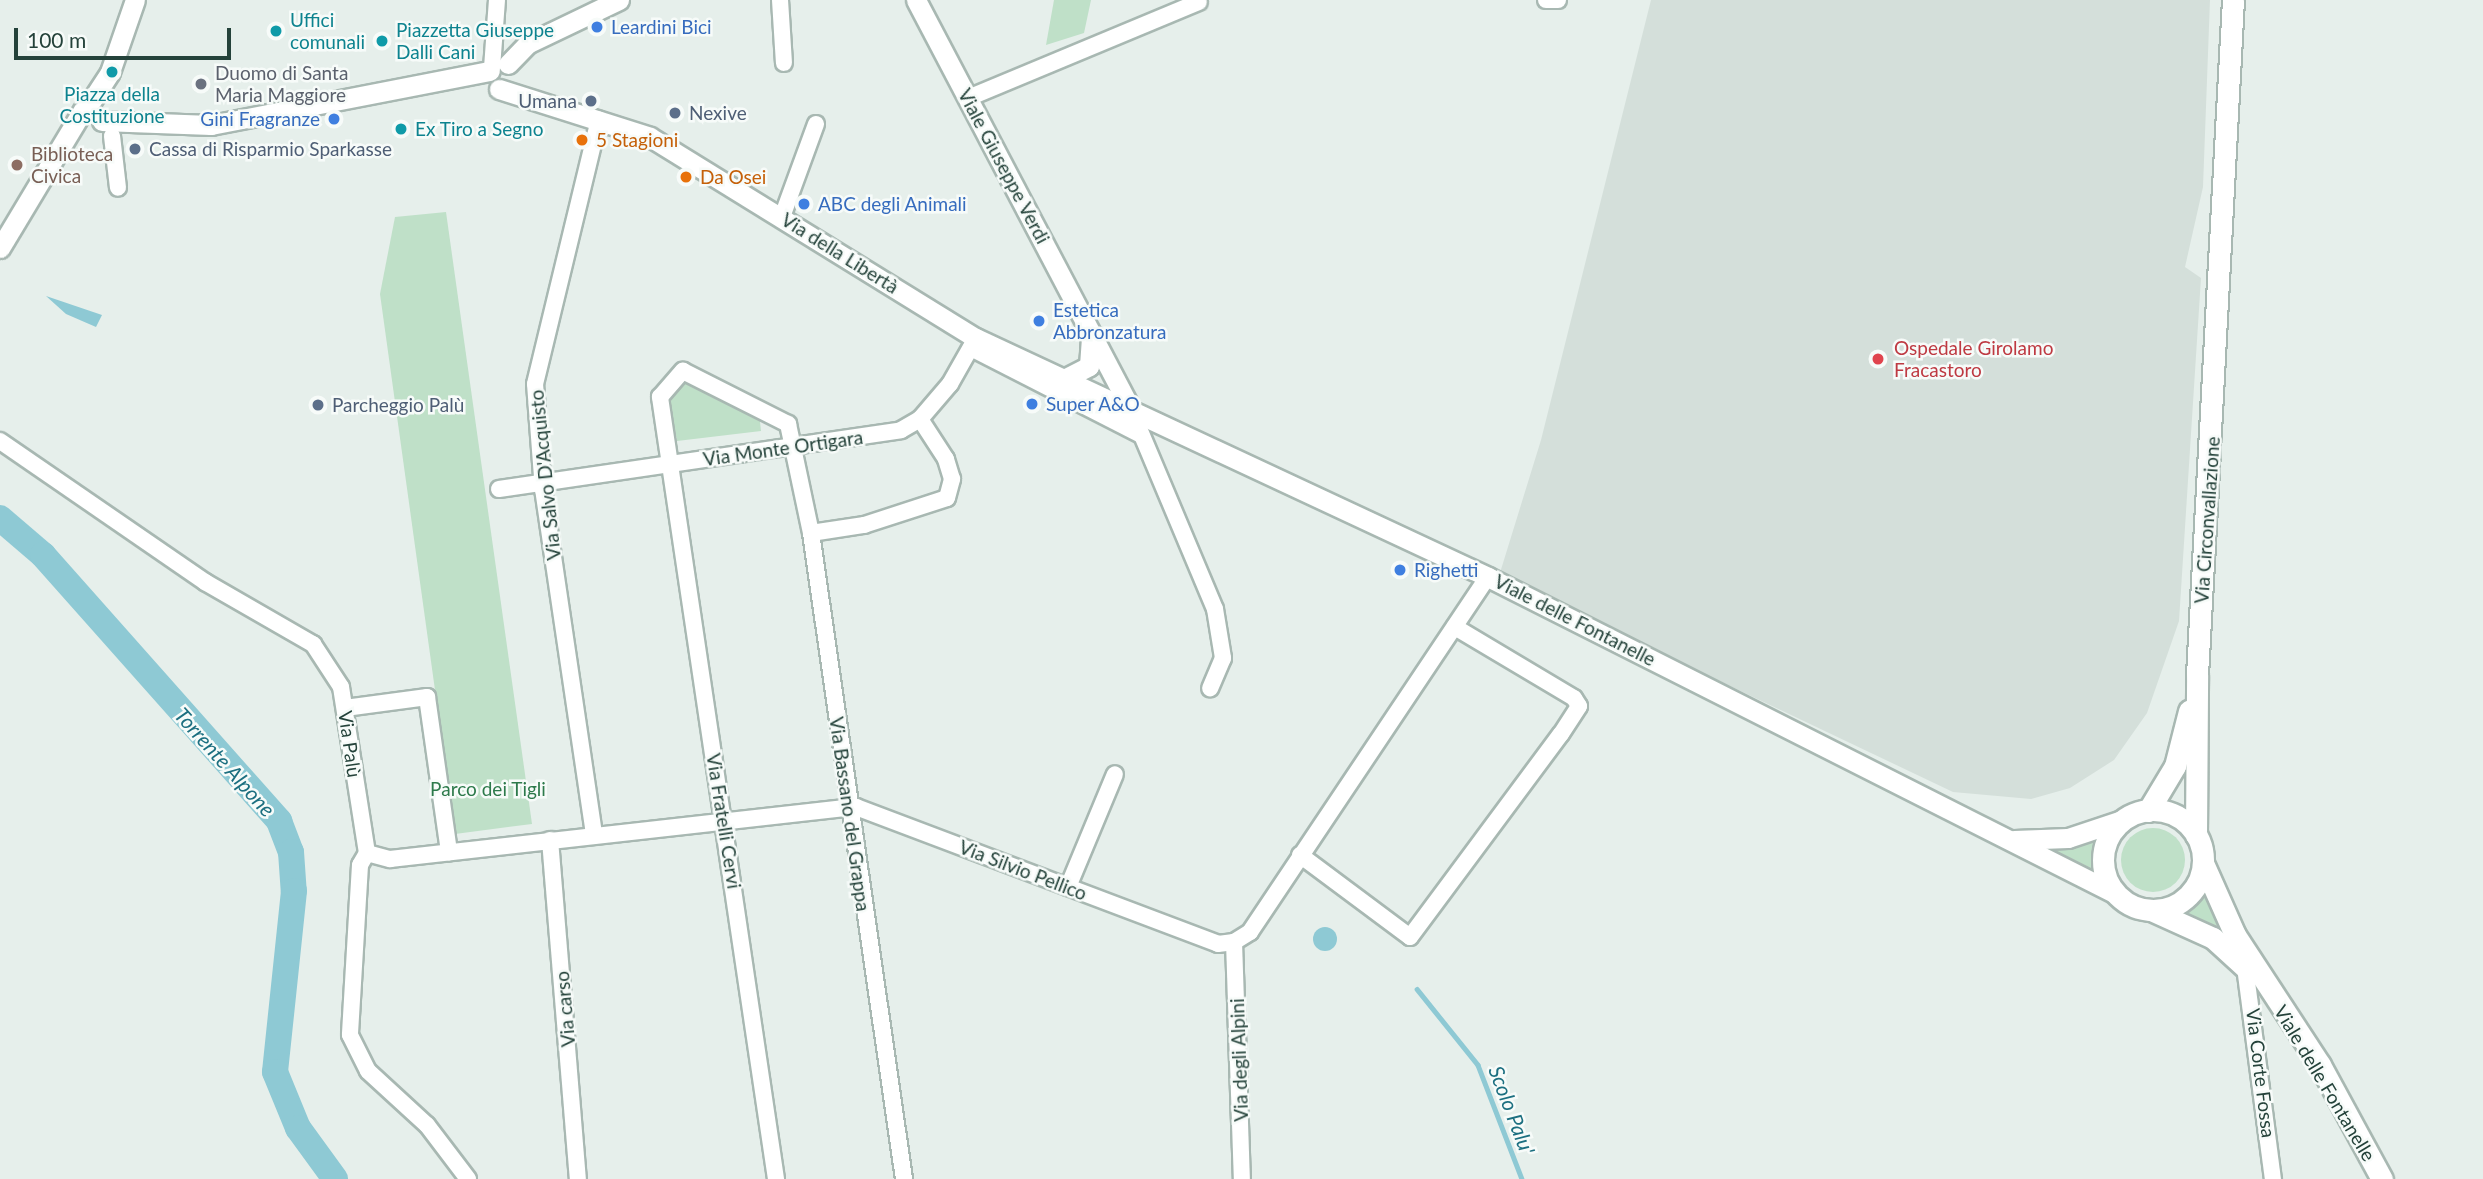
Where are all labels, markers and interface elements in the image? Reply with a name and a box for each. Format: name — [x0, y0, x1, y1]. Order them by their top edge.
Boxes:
place label: Uffici comunali — [290, 9, 365, 53]
scale bar — [18, 14, 234, 58]
place label: Leardini Bici — [611, 16, 712, 38]
place label: Piazzetta Giuseppe Dalli Cani — [396, 19, 554, 63]
marker: Leardini Bici — [589, 19, 605, 35]
marker: Uffici comunali — [268, 23, 284, 39]
text: 100 m — [27, 27, 86, 52]
marker: Piazzetta Giuseppe Dalli Cani — [374, 33, 390, 49]
place label: Duomo di Santa Maria Maggiore — [215, 62, 348, 106]
marker: Piazza della Costituzione — [104, 64, 120, 80]
marker: Duomo di Santa Maria Maggiore — [193, 76, 209, 92]
place label: Piazza della Costituzione — [59, 83, 165, 127]
street label: Viale Giuseppe Verdi — [953, 84, 1055, 248]
place label: Umana — [518, 90, 577, 112]
marker: Umana — [583, 93, 599, 109]
place label: Nexive — [689, 102, 747, 124]
marker: Nexive — [667, 105, 683, 121]
place label: Gini Fragranze — [200, 108, 320, 130]
marker: Gini Fragranze — [326, 111, 342, 127]
place label: Ex Tiro a Segno — [415, 118, 544, 140]
marker: Ex Tiro a Segno — [393, 121, 409, 137]
place label: 5 Stagioni — [596, 129, 678, 151]
marker: 5 Stagioni — [574, 132, 590, 148]
place label: Cassa di Risparmio Sparkasse — [149, 138, 392, 160]
marker: Cassa di Risparmio Sparkasse — [127, 141, 143, 157]
place label: Biblioteca Civica — [31, 143, 113, 187]
marker: Biblioteca Civica — [9, 157, 25, 173]
place label: Da Osei — [700, 166, 766, 188]
marker: Da Osei — [678, 169, 694, 185]
place label: ABC degli Animali — [818, 193, 967, 215]
marker: ABC degli Animali — [796, 196, 812, 212]
street label: Via della Libertà — [777, 208, 903, 298]
place label: Estetica Abbronzatura — [1053, 299, 1167, 343]
marker: Estetica Abbronzatura — [1031, 313, 1047, 329]
place label: Ospedale Girolamo Fracastoro — [1894, 337, 2053, 381]
marker: Ospedale Girolamo Fracastoro — [1868, 349, 1888, 369]
street label: Via Salvo D'Acquisto — [525, 389, 565, 561]
place label: Super A&O — [1046, 393, 1141, 415]
place label: Parcheggio Palù — [332, 394, 464, 416]
marker: Super A&O — [1024, 396, 1040, 412]
marker: Parcheggio Palù — [310, 397, 326, 413]
street label: Via Monte Ortigara — [702, 425, 864, 471]
street label: Via Circonvallazione — [2190, 436, 2224, 604]
place label: Righetti — [1414, 559, 1478, 581]
marker: Righetti — [1392, 562, 1408, 578]
street label: Viale delle Fontanelle — [1491, 569, 1659, 671]
water label: Torrente Alpone — [169, 702, 281, 822]
street label: Via Palù — [334, 709, 366, 779]
street label: Via Bassano del Grappa — [825, 715, 875, 913]
street label: Via Fratelli Cervi — [702, 752, 746, 890]
park label: Parco dei Tigli — [430, 778, 546, 800]
street label: Via Silvio Pellico — [956, 835, 1090, 905]
street label: Via carso — [550, 970, 580, 1048]
street label: Via degli Alpini — [1225, 998, 1253, 1122]
street label: Viale delle Fontanelle — [2269, 1001, 2381, 1165]
street label: Via Corte Fossa — [2242, 1007, 2280, 1139]
water label: Scolo Palu' — [1484, 1062, 1540, 1158]

